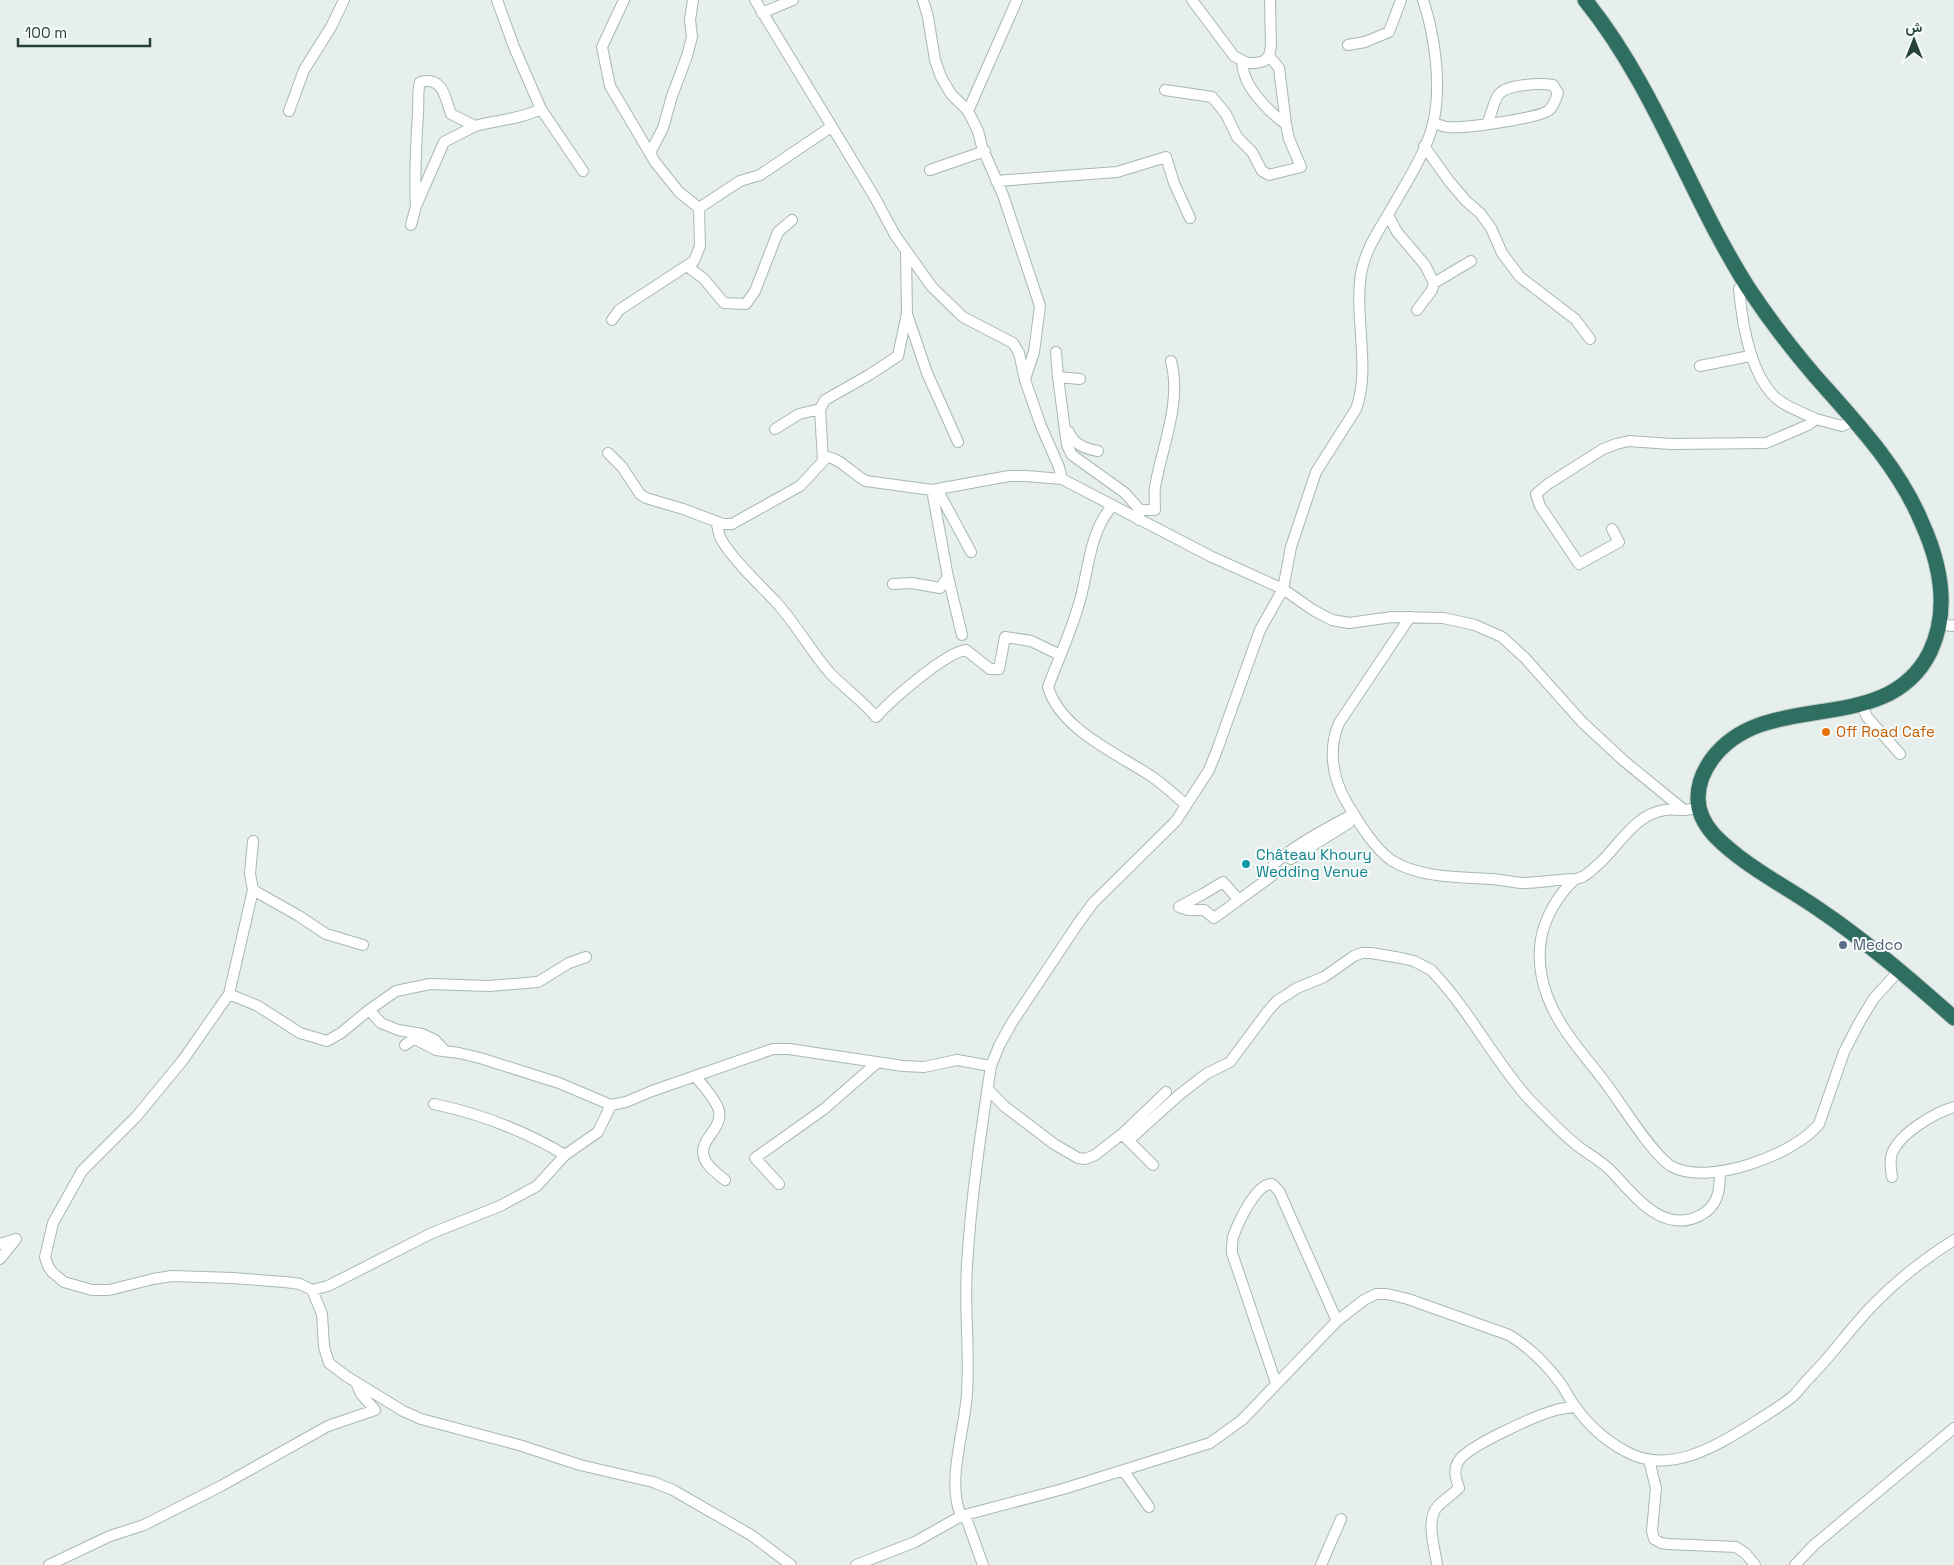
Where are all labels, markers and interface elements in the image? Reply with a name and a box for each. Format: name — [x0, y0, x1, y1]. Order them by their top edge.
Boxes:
scale bar — [18, 15, 150, 47]
north arrow — [1889, 15, 1939, 65]
text: ش — [1906, 18, 1923, 36]
text: 100 m — [25, 23, 67, 42]
place label: Off Road Cafe — [1836, 722, 1935, 741]
marker: Off Road Cafe — [1820, 726, 1832, 738]
place label: Château Khoury Wedding Venue — [1256, 845, 1372, 881]
marker: Château Khoury Wedding Venue — [1240, 858, 1252, 870]
place label: Medco — [1853, 935, 1903, 954]
marker: Medco — [1837, 939, 1849, 951]

